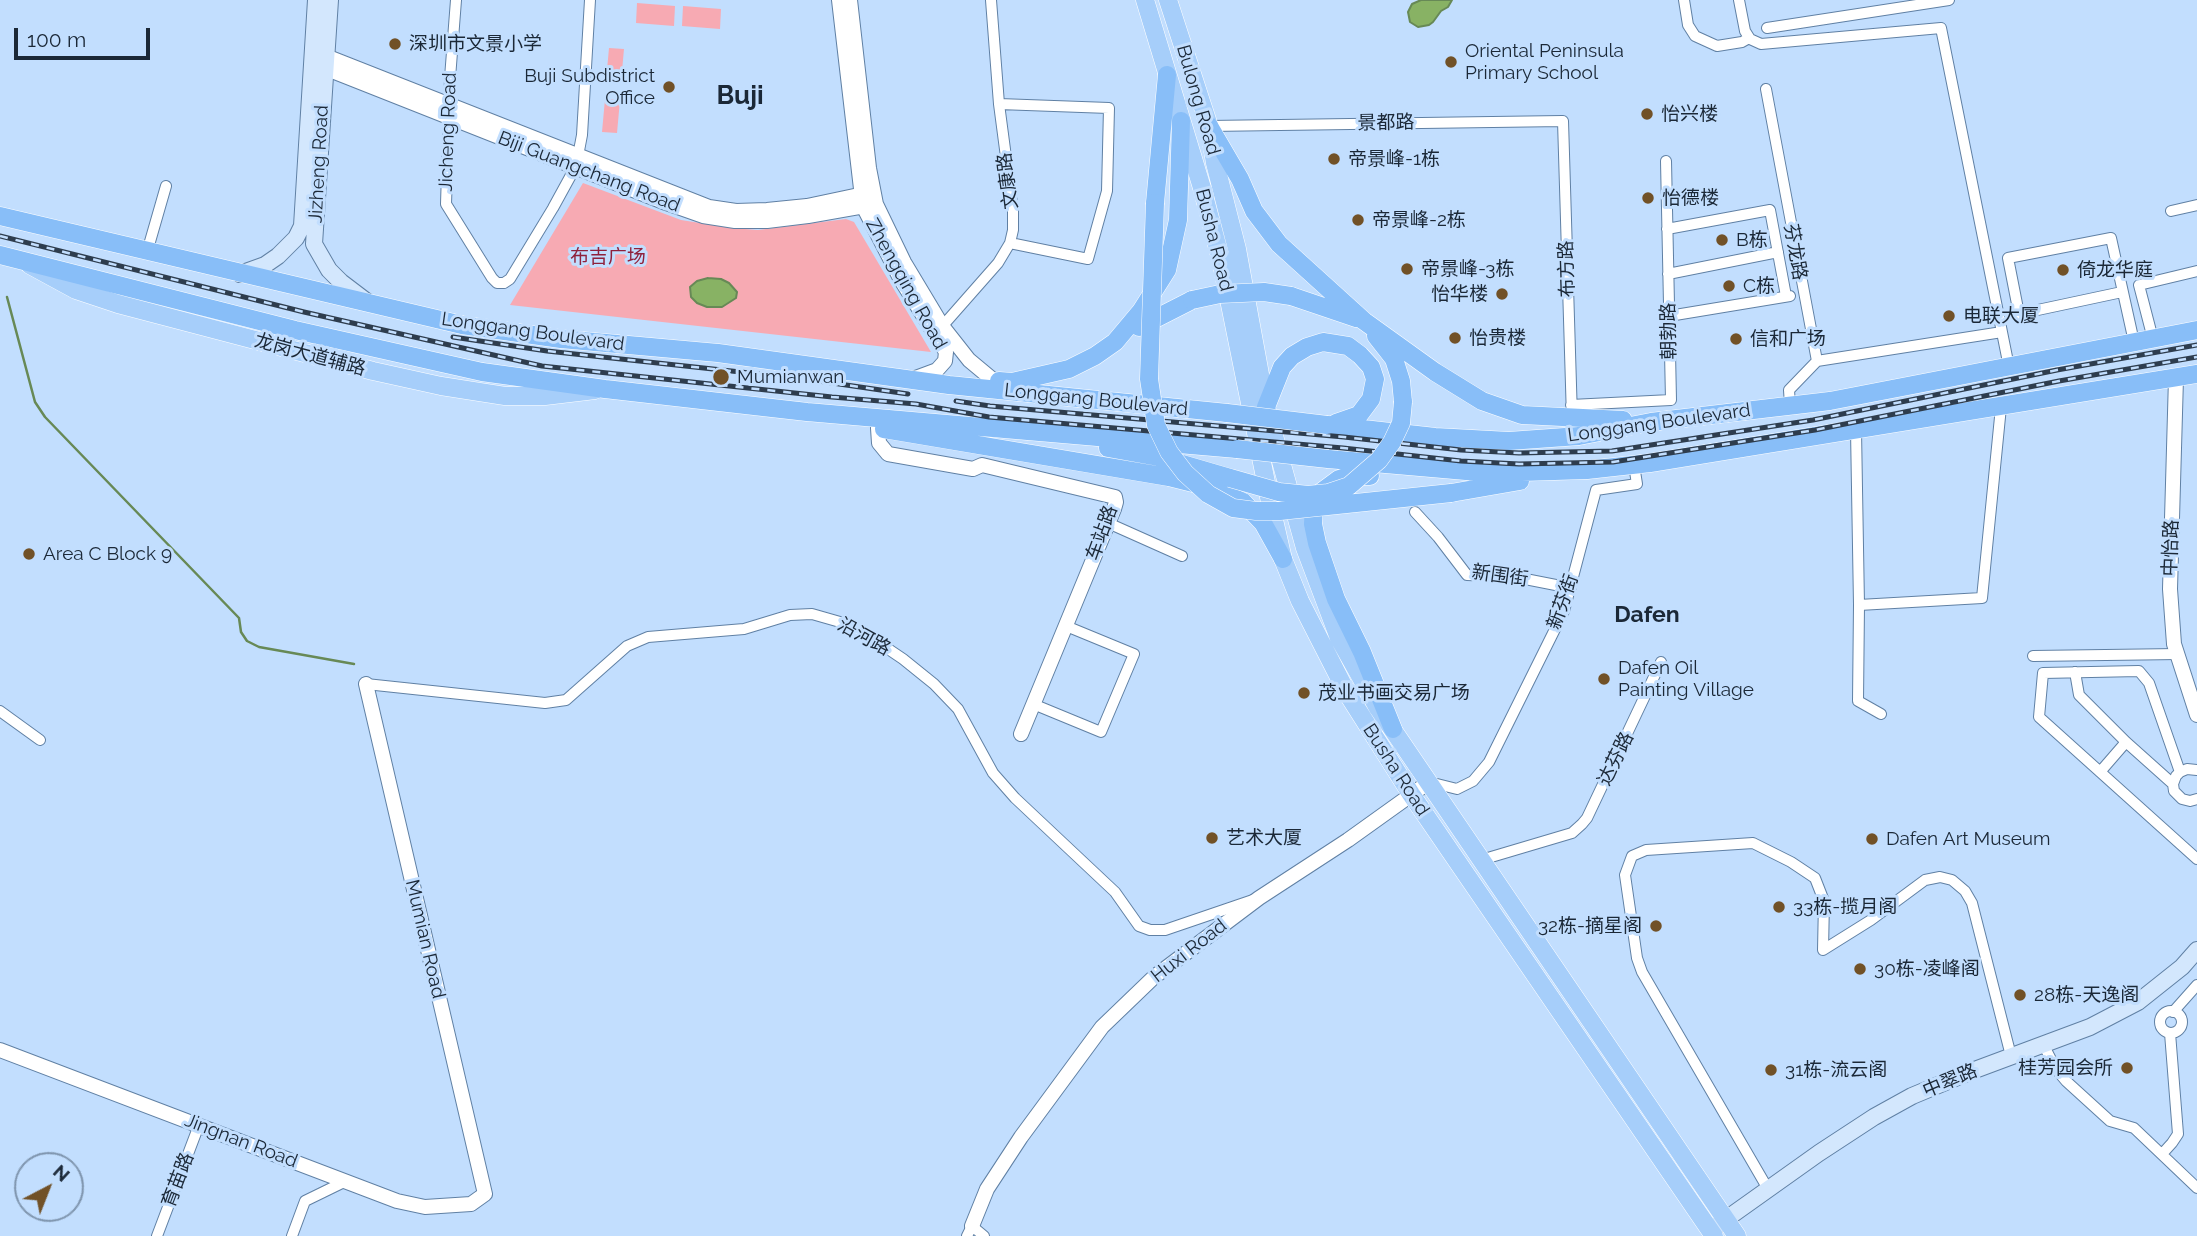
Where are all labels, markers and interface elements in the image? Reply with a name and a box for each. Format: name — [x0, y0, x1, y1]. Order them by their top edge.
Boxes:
scale bar — [18, 14, 154, 58]
text: 100 m — [27, 27, 86, 52]
place label: 深圳市文景小学 — [409, 33, 542, 55]
marker: 深圳市文景小学 — [387, 36, 403, 52]
place label: Oriental Peninsula Primary School — [1465, 40, 1624, 84]
street label: Bulong Road — [1171, 42, 1225, 158]
marker: Oriental Peninsula Primary School — [1443, 54, 1459, 70]
place label: Buji Subdistrict Office — [524, 65, 655, 109]
street label: Jicheng Road — [435, 72, 461, 192]
marker: Buji Subdistrict Office — [661, 79, 677, 95]
district label: Buji — [716, 80, 764, 112]
place label: 怡兴楼 — [1661, 103, 1718, 125]
street label: Jizheng Road — [305, 104, 333, 224]
marker: 怡兴楼 — [1639, 106, 1655, 122]
street label: 景都路 — [1357, 111, 1415, 135]
street label: Biji Guangchang Road — [495, 127, 683, 217]
place label: 帝景峰-1栋 — [1348, 148, 1440, 170]
street label: 文康路 — [993, 151, 1023, 211]
marker: 帝景峰-1栋 — [1326, 151, 1342, 167]
street label: Busha Road — [1190, 186, 1238, 294]
place label: 怡德楼 — [1662, 187, 1719, 209]
marker: 怡德楼 — [1640, 190, 1656, 206]
place label: 帝景峰-2栋 — [1372, 209, 1466, 231]
marker: 帝景峰-2栋 — [1350, 212, 1366, 228]
street label: Zhengqing Road — [861, 215, 951, 353]
street label: 芬龙路 — [1779, 222, 1811, 282]
place label: B栋 — [1736, 229, 1768, 251]
marker: B栋 — [1714, 232, 1730, 248]
street label: 布方路 — [1555, 240, 1579, 298]
park label: 布吉广场 — [570, 246, 646, 268]
place label: 帝景峰-3栋 — [1421, 258, 1514, 280]
place label: 倚龙华庭 — [2077, 259, 2153, 281]
marker: 帝景峰-3栋 — [1399, 261, 1415, 277]
marker: 倚龙华庭 — [2055, 262, 2071, 278]
place label: C栋 — [1743, 275, 1775, 297]
marker: C栋 — [1721, 278, 1737, 294]
place label: 怡华楼 — [1431, 283, 1488, 305]
marker: 怡华楼 — [1494, 286, 1510, 302]
street label: 朝勃路 — [1657, 302, 1681, 360]
place label: 电联大厦 — [1963, 305, 2039, 327]
street label: Longgang Boulevard — [440, 308, 626, 356]
marker: 电联大厦 — [1941, 308, 1957, 324]
place label: 怡贵楼 — [1469, 327, 1526, 349]
place label: 信和广场 — [1750, 328, 1826, 350]
street label: 龙岗大道辅路 — [252, 329, 368, 381]
marker: 怡贵楼 — [1447, 330, 1463, 346]
marker: 信和广场 — [1728, 331, 1744, 347]
place label: Mumianwan — [737, 366, 844, 388]
marker: Mumianwan — [711, 367, 731, 387]
street label: Longgang Boulevard — [1003, 379, 1189, 421]
street label: Longgang Boulevard — [1566, 399, 1752, 447]
street label: 车站路 — [1082, 502, 1122, 564]
street label: 中怡路 — [2159, 519, 2183, 577]
place label: Area C Block 9 — [43, 543, 172, 565]
marker: Area C Block 9 — [21, 546, 37, 562]
street label: 新围街 — [1470, 561, 1530, 591]
street label: 新芬街 — [1543, 571, 1583, 633]
district label: Dafen — [1614, 601, 1680, 629]
street label: 沿河路 — [834, 613, 894, 661]
place label: Dafen Oil Painting Village — [1618, 657, 1754, 701]
marker: Dafen Oil Painting Village — [1596, 671, 1612, 687]
place label: 茂业书画交易广场 — [1318, 682, 1470, 704]
marker: 茂业书画交易广场 — [1296, 685, 1312, 701]
street label: Busha Road — [1358, 720, 1434, 820]
street label: 达芬路 — [1593, 728, 1639, 790]
place label: 艺术大厦 — [1226, 827, 1302, 849]
place label: Dafen Art Museum — [1886, 828, 2051, 850]
marker: 艺术大厦 — [1204, 830, 1220, 846]
marker: Dafen Art Museum — [1864, 831, 1880, 847]
street label: Mumian Road — [400, 877, 450, 1001]
place label: 33栋-揽月阁 — [1793, 896, 1897, 918]
marker: 33栋-揽月阁 — [1771, 899, 1787, 915]
street label: Huxi Road — [1147, 914, 1231, 988]
place label: 32栋-摘星阁 — [1538, 915, 1642, 937]
marker: 32栋-摘星阁 — [1648, 918, 1664, 934]
place label: 30栋-凌峰阁 — [1874, 958, 1980, 980]
marker: 30栋-凌峰阁 — [1852, 961, 1868, 977]
place label: 28栋-天逸阁 — [2034, 984, 2139, 1006]
marker: 28栋-天逸阁 — [2012, 987, 2028, 1003]
place label: 桂芳园会所 — [2018, 1057, 2113, 1079]
place label: 31栋-流云阁 — [1785, 1059, 1887, 1081]
street label: 中翠路 — [1919, 1059, 1981, 1103]
marker: 桂芳园会所 — [2119, 1060, 2135, 1076]
marker: 31栋-流云阁 — [1763, 1062, 1779, 1078]
street label: Jingnan Road — [181, 1109, 301, 1173]
street label: 育苗路 — [157, 1149, 199, 1211]
north arrow — [14, 1152, 84, 1222]
text: N — [49, 1160, 74, 1186]

